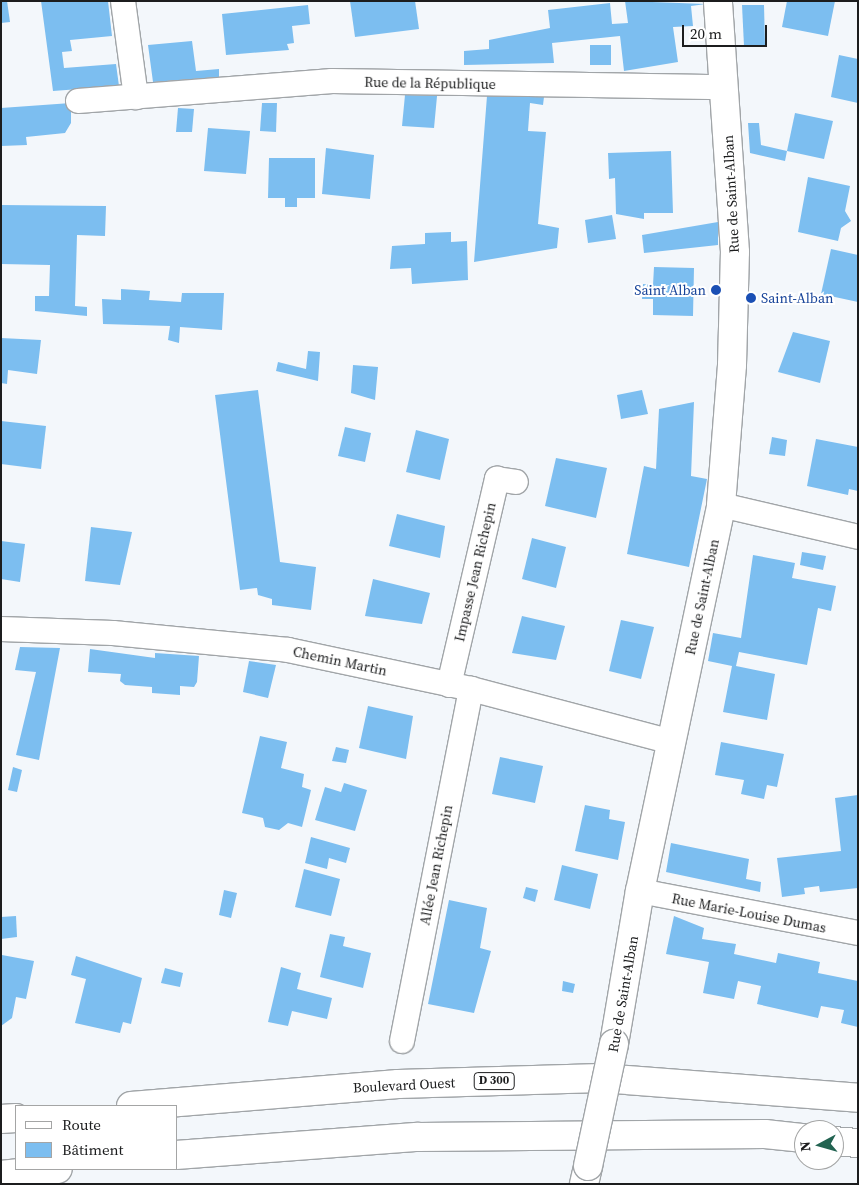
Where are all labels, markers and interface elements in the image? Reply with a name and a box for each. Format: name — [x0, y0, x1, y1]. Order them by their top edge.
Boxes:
scale bar — [684, 15, 769, 47]
text: 20 m — [690, 23, 722, 44]
street label: Rue de la République — [364, 73, 496, 93]
street label: Rue de Saint-Alban — [720, 135, 742, 253]
place label: Saint Alban — [634, 282, 706, 298]
marker: Saint Alban — [710, 284, 722, 296]
place label: Saint-Alban — [761, 290, 833, 306]
marker: Saint-Alban — [745, 292, 757, 304]
street label: Impasse Jean Richepin — [451, 501, 499, 643]
street label: Rue de Saint-Alban — [681, 537, 723, 657]
street label: Chemin Martin — [291, 643, 389, 679]
street label: Allée Jean Richepin — [416, 803, 456, 927]
street label: Rue Marie-Louise Dumas — [670, 890, 828, 936]
street label: Rue de Saint-Alban — [604, 934, 642, 1054]
road number: D 300 — [473, 1072, 515, 1090]
street label: Boulevard Ouest — [353, 1074, 455, 1096]
legend — [15, 1105, 178, 1170]
text: Route — [62, 1114, 101, 1135]
north arrow — [794, 1120, 844, 1170]
text: Bâtiment — [62, 1139, 123, 1160]
text: N — [795, 1140, 816, 1153]

